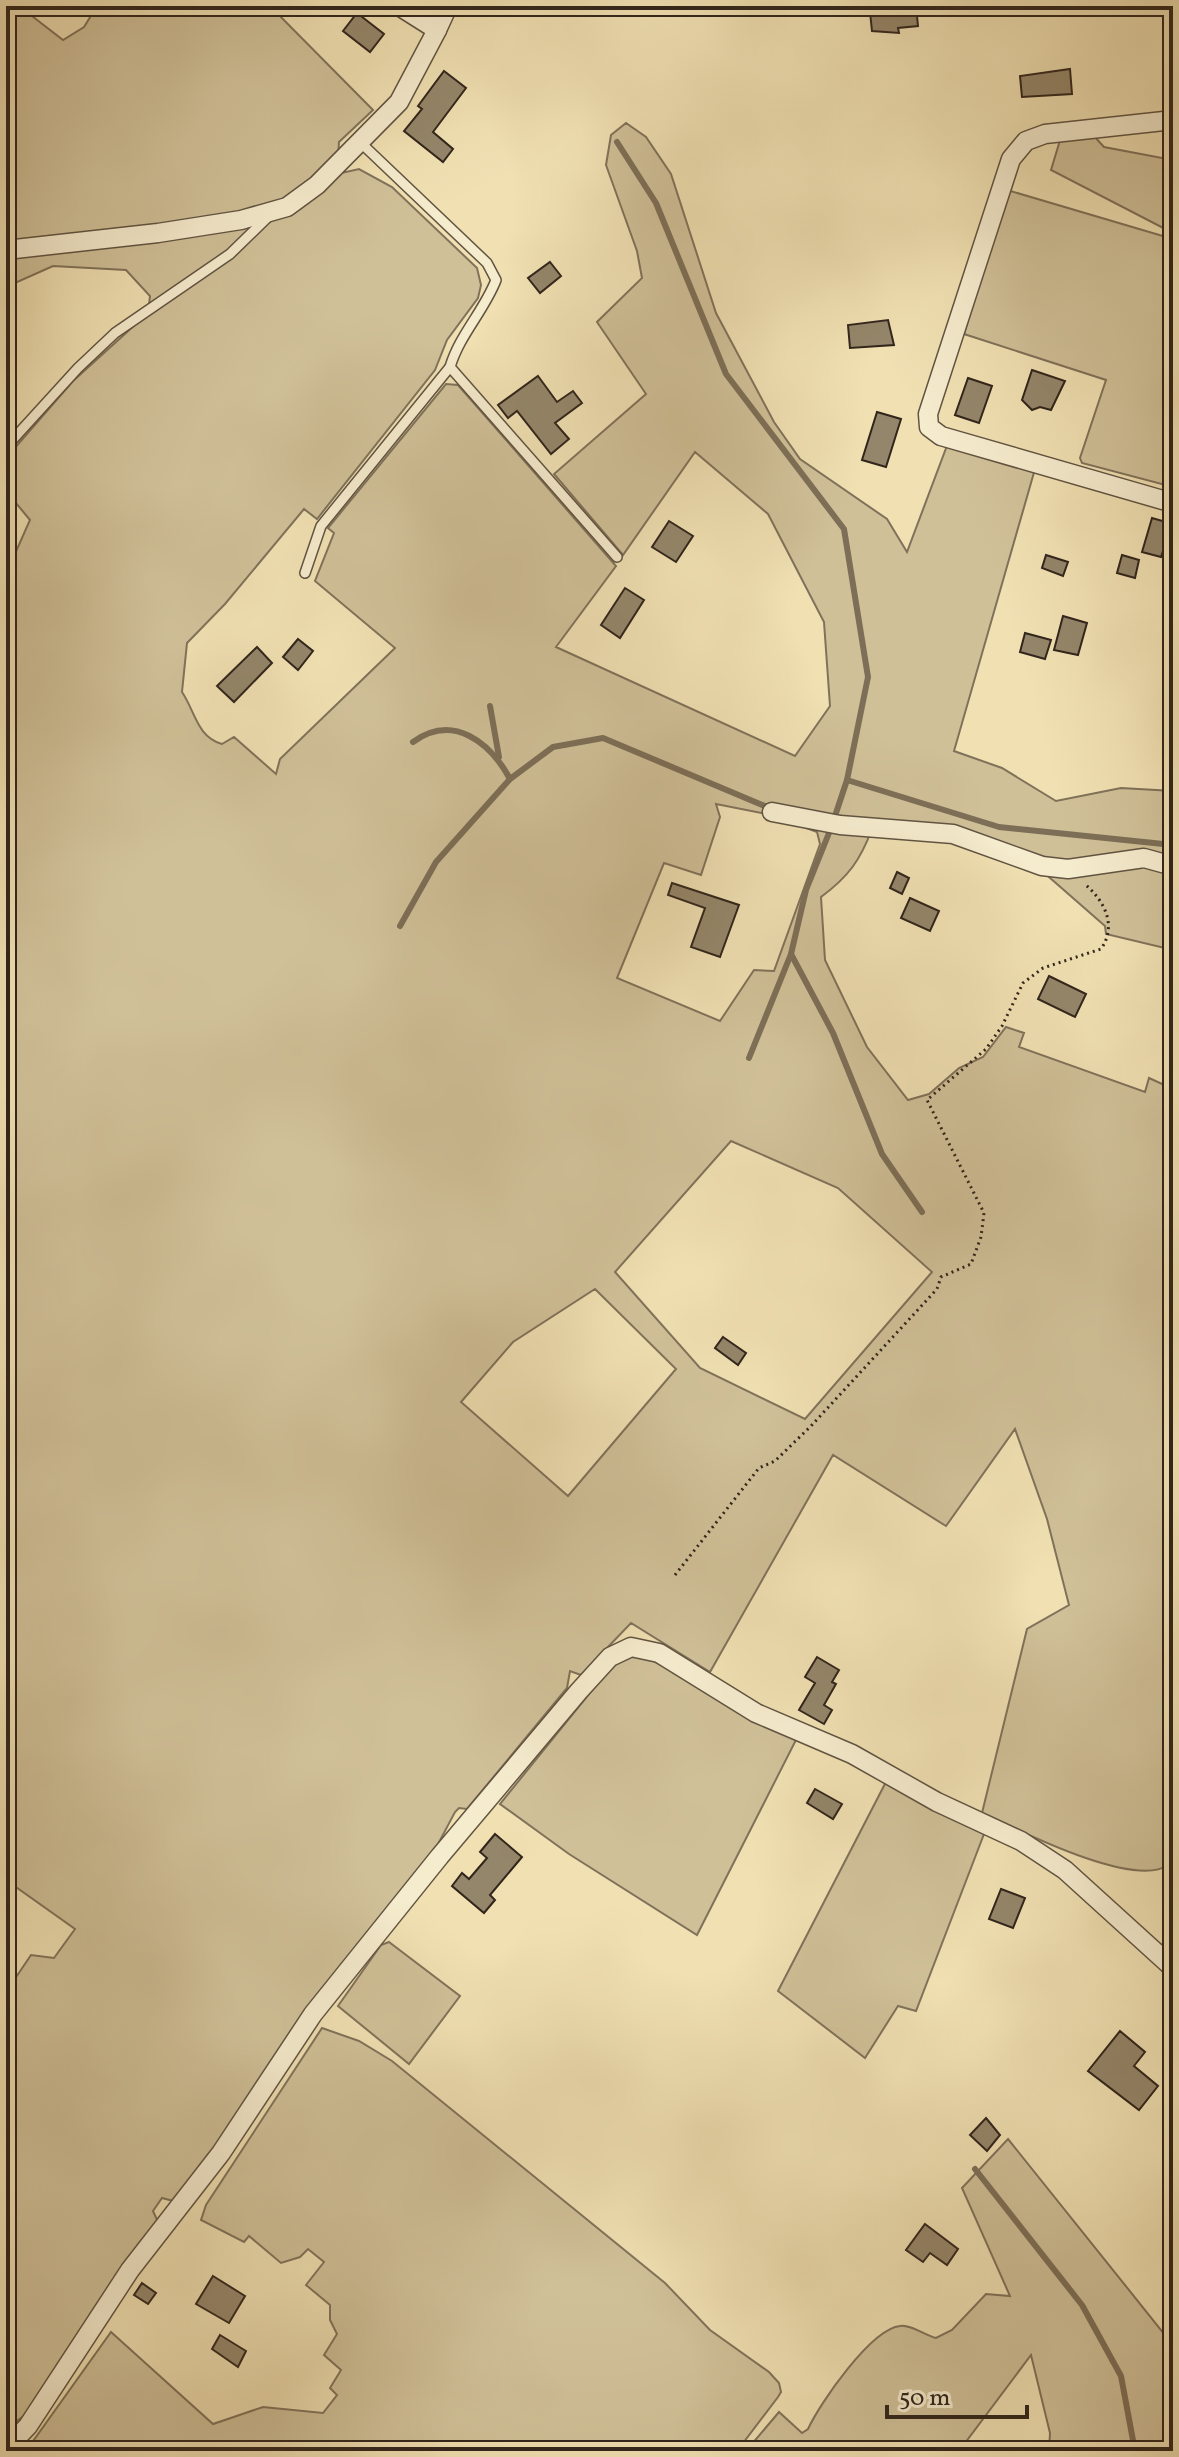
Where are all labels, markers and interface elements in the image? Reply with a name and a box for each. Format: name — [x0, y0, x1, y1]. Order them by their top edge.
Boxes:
scale bar — [887, 2369, 1027, 2419]
text: 50 m — [899, 2382, 951, 2416]

